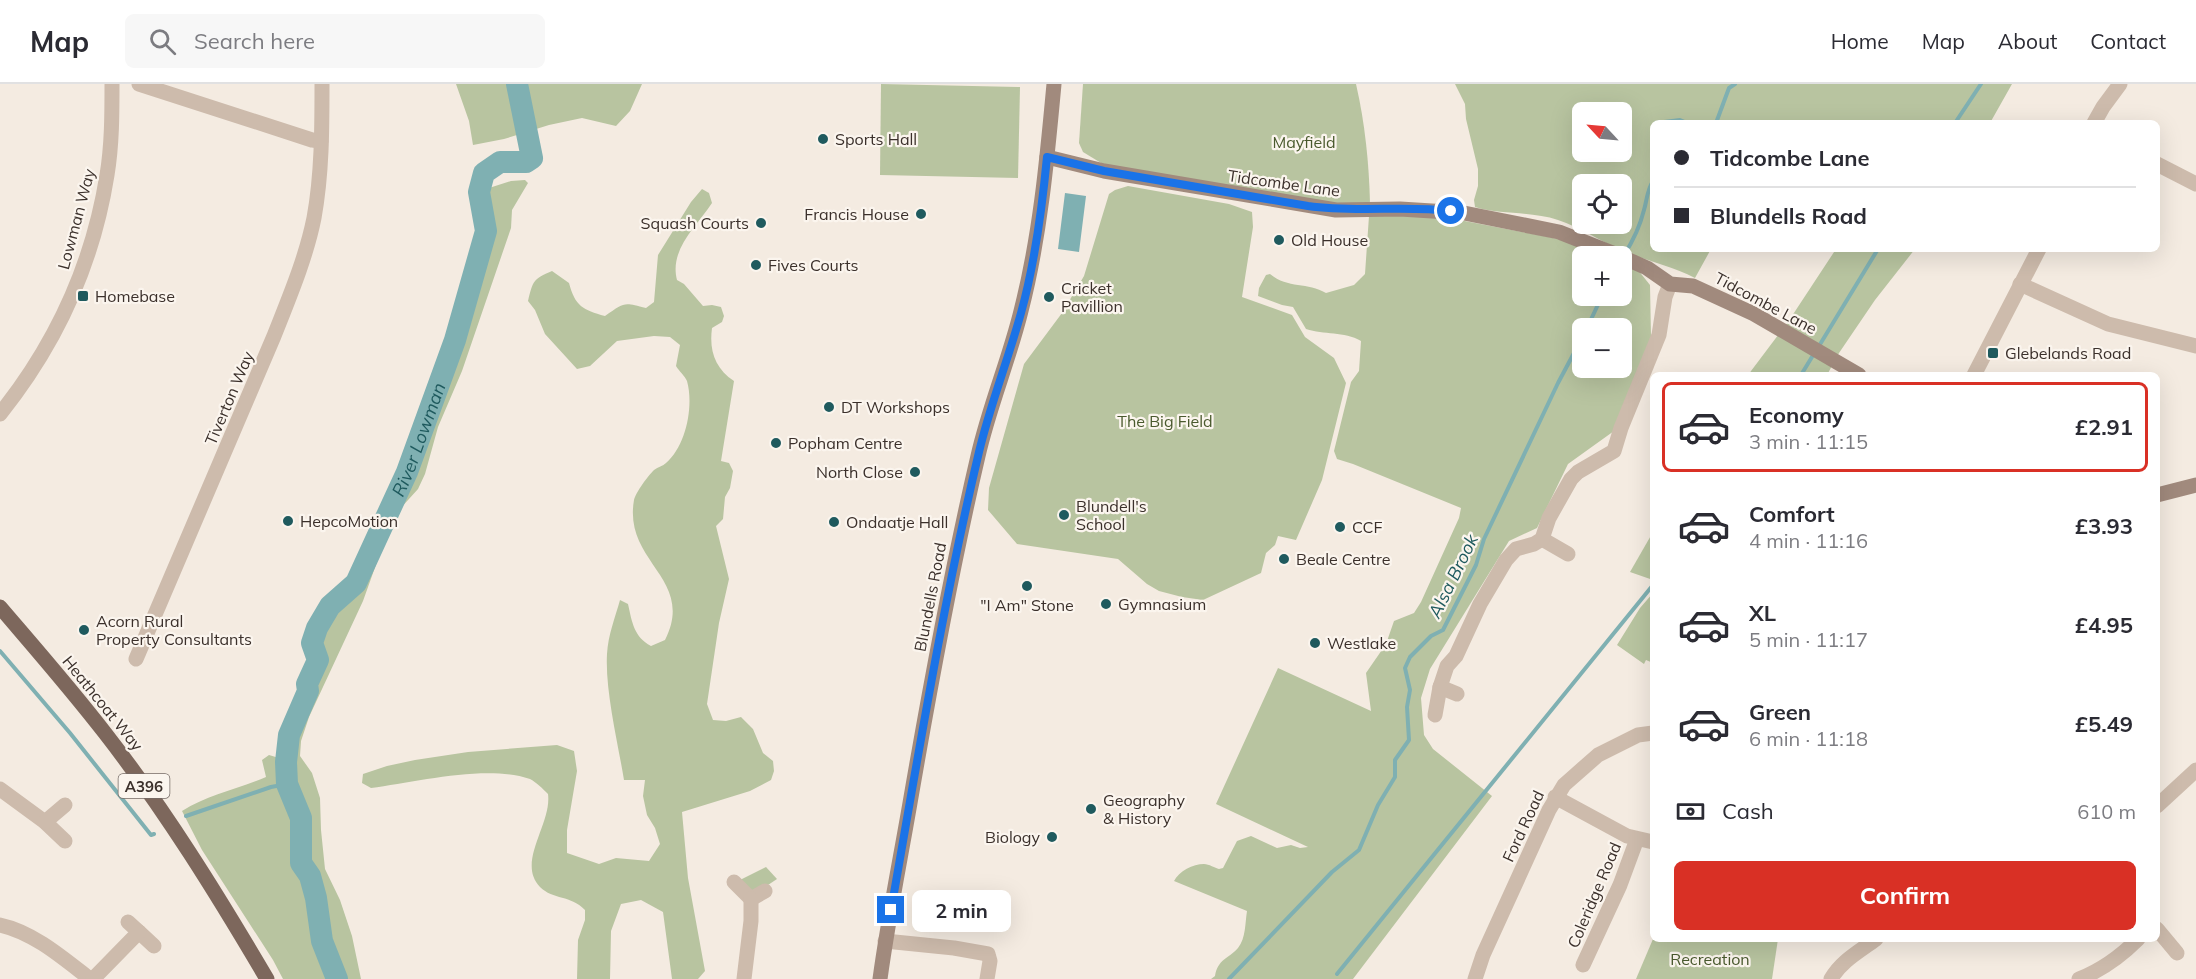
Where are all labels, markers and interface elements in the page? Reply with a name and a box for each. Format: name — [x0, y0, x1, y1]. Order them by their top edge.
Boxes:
search box — [125, 14, 545, 68]
text: Map — [30, 24, 89, 59]
icon: search — [146, 25, 179, 58]
text: Search here — [194, 27, 315, 55]
text: Home — [1831, 28, 1889, 54]
text: Map — [1922, 28, 1965, 54]
text: About — [1998, 28, 2057, 54]
text: Contact — [2090, 28, 2166, 54]
north arrow — [1572, 102, 1632, 162]
map controls — [1572, 102, 1632, 378]
place label: Sports Hall — [835, 129, 917, 149]
marker: Sports Hall — [816, 132, 830, 146]
park label: Mayfield — [1272, 132, 1336, 152]
text: Tidcombe Lane — [1710, 144, 1870, 172]
street label: Tidcombe Lane — [1227, 165, 1341, 201]
street label: Lowman Way — [53, 166, 99, 272]
button: locate — [1572, 174, 1632, 234]
route start — [1437, 197, 1464, 224]
text: Blundells Road — [1710, 202, 1867, 230]
place label: Francis House — [804, 204, 909, 224]
marker: Francis House — [914, 207, 928, 221]
place label: Squash Courts — [641, 213, 749, 233]
marker: Squash Courts — [754, 216, 768, 230]
place label: Old House — [1291, 230, 1368, 250]
marker: Old House — [1272, 233, 1286, 247]
button: + — [1572, 246, 1632, 306]
place label: Fives Courts — [768, 255, 859, 275]
marker: Fives Courts — [749, 258, 763, 272]
street label: Tidcombe Lane — [1711, 268, 1821, 338]
place label: Cricket Pavillion — [1061, 278, 1123, 316]
place label: Homebase — [95, 286, 175, 306]
marker: Homebase — [76, 289, 90, 303]
marker: Cricket Pavillion — [1042, 290, 1056, 304]
button: − — [1572, 318, 1632, 378]
place label: Glebelands Road — [2005, 343, 2131, 363]
marker: Glebelands Road — [1986, 346, 2000, 360]
street label: Tiverton Way — [200, 348, 258, 448]
water label: River Lowman — [386, 379, 450, 500]
place label: DT Workshops — [841, 397, 950, 417]
marker: DT Workshops — [822, 400, 836, 414]
icon: car — [1677, 400, 1731, 454]
text: Economy — [1749, 401, 1844, 429]
park label: The Big Field — [1117, 411, 1213, 431]
text: £2.91 — [2075, 413, 2133, 441]
text: 3 min · 11:15 — [1749, 429, 1868, 454]
place label: Popham Centre — [788, 433, 902, 453]
marker: Popham Centre — [769, 436, 783, 450]
place label: North Close — [816, 462, 903, 482]
marker: North Close — [908, 465, 922, 479]
place label: Blundell's School — [1076, 496, 1147, 534]
icon: car — [1677, 499, 1731, 553]
text: Comfort — [1749, 500, 1835, 528]
marker: Blundell's School — [1057, 508, 1071, 522]
place label: HepcoMotion — [300, 511, 398, 531]
place label: Ondaatje Hall — [846, 512, 948, 532]
text: £3.93 — [2075, 512, 2133, 540]
marker: HepcoMotion — [281, 514, 295, 528]
marker: Ondaatje Hall — [827, 515, 841, 529]
place label: CCF — [1352, 517, 1383, 537]
marker: CCF — [1333, 520, 1347, 534]
text: 4 min · 11:16 — [1749, 528, 1868, 553]
water label: Alsa Brook — [1422, 530, 1483, 623]
street label: Blundells Road — [910, 541, 950, 653]
place label: Beale Centre — [1296, 549, 1390, 569]
marker: Beale Centre — [1277, 552, 1291, 566]
marker: "I Am" Stone — [1020, 579, 1034, 593]
place label: Gymnasium — [1118, 594, 1206, 614]
place label: "I Am" Stone — [980, 595, 1074, 615]
marker: Gymnasium — [1099, 597, 1113, 611]
icon: car — [1677, 598, 1731, 652]
text: XL — [1749, 599, 1776, 627]
place label: Acorn Rural Property Consultants — [96, 611, 252, 649]
text: £4.95 — [2075, 611, 2133, 639]
marker: Acorn Rural Property Consultants — [77, 623, 91, 637]
text: 5 min · 11:17 — [1749, 627, 1868, 652]
place label: Westlake — [1327, 633, 1396, 653]
marker: Westlake — [1308, 636, 1322, 650]
street label: Heathcoat Way — [59, 651, 148, 755]
icon: car — [1677, 697, 1731, 751]
text: Green — [1749, 698, 1811, 726]
text: £5.49 — [2075, 710, 2133, 738]
text: 6 min · 11:18 — [1749, 726, 1868, 751]
road number: A396 — [118, 774, 170, 798]
street label: Ford Road — [1498, 787, 1548, 865]
place label: Geography & History — [1103, 790, 1185, 828]
icon: cash — [1674, 795, 1707, 828]
text: Cash — [1722, 797, 1774, 825]
text: 610 m — [2077, 799, 2136, 824]
marker: Geography & History — [1084, 802, 1098, 816]
place label: Biology — [985, 827, 1040, 847]
marker: Biology — [1045, 830, 1059, 844]
street label: Coleridge Road — [1563, 839, 1625, 951]
button: Confirm — [1674, 861, 2136, 930]
callout: 2 min — [912, 889, 1011, 931]
route end — [877, 896, 904, 923]
text: 2 min — [935, 898, 988, 923]
park label: Recreation — [1670, 949, 1750, 969]

